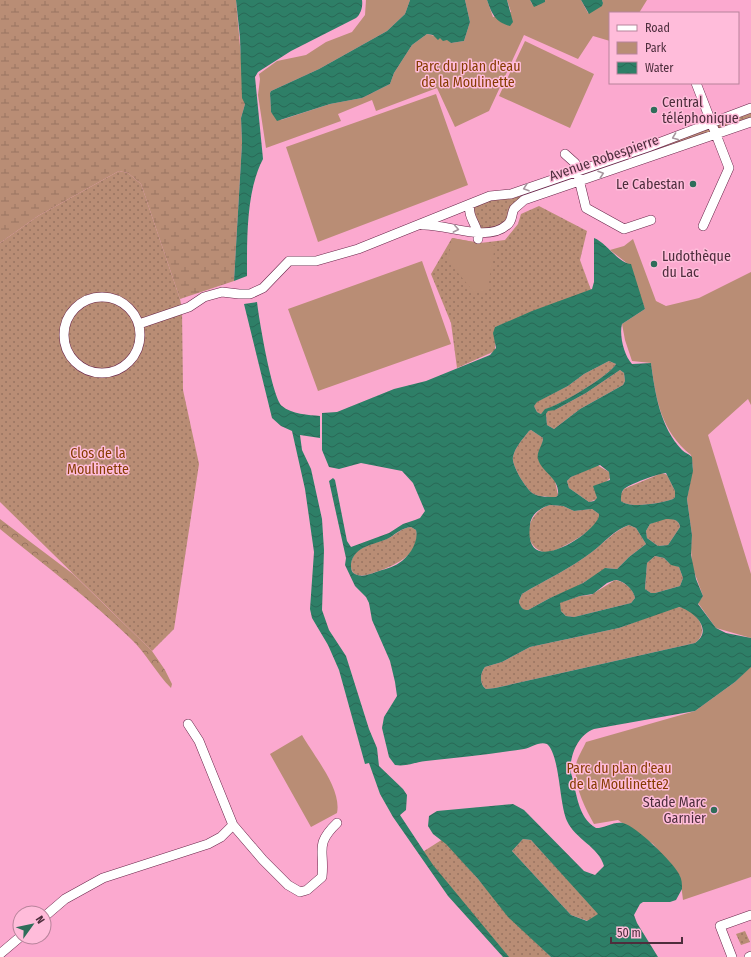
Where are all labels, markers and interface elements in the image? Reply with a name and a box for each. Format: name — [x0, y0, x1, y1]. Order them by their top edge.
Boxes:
legend — [609, 12, 739, 84]
text: Road — [645, 21, 670, 35]
text: Park — [645, 41, 667, 55]
park label: Parc du plan d'eau de la Moulinette — [415, 58, 521, 91]
text: Water — [645, 61, 674, 75]
place label: Central téléphonique — [662, 94, 739, 127]
marker: Central téléphonique — [649, 105, 659, 115]
street label: Avenue Robespierre — [547, 131, 661, 185]
one-way arrow — [672, 132, 679, 140]
one-way arrow — [597, 170, 604, 179]
place label: Le Cabestan — [616, 176, 685, 193]
marker: Le Cabestan — [688, 179, 698, 189]
one-way arrow — [523, 184, 530, 192]
one-way arrow — [453, 224, 459, 233]
place label: Ludothèque du Lac — [662, 248, 731, 281]
marker: Ludothèque du Lac — [649, 259, 659, 269]
park label: Clos de la Moulinette — [67, 445, 129, 478]
park label: Parc du plan d'eau de la Moulinette2 — [566, 760, 672, 793]
place label: Stade Marc Garnier — [643, 794, 706, 827]
marker: Stade Marc Garnier — [709, 805, 719, 815]
north arrow — [12, 905, 52, 945]
text: N — [33, 914, 47, 926]
scale bar — [611, 919, 682, 945]
text: 50 m — [617, 926, 641, 940]

